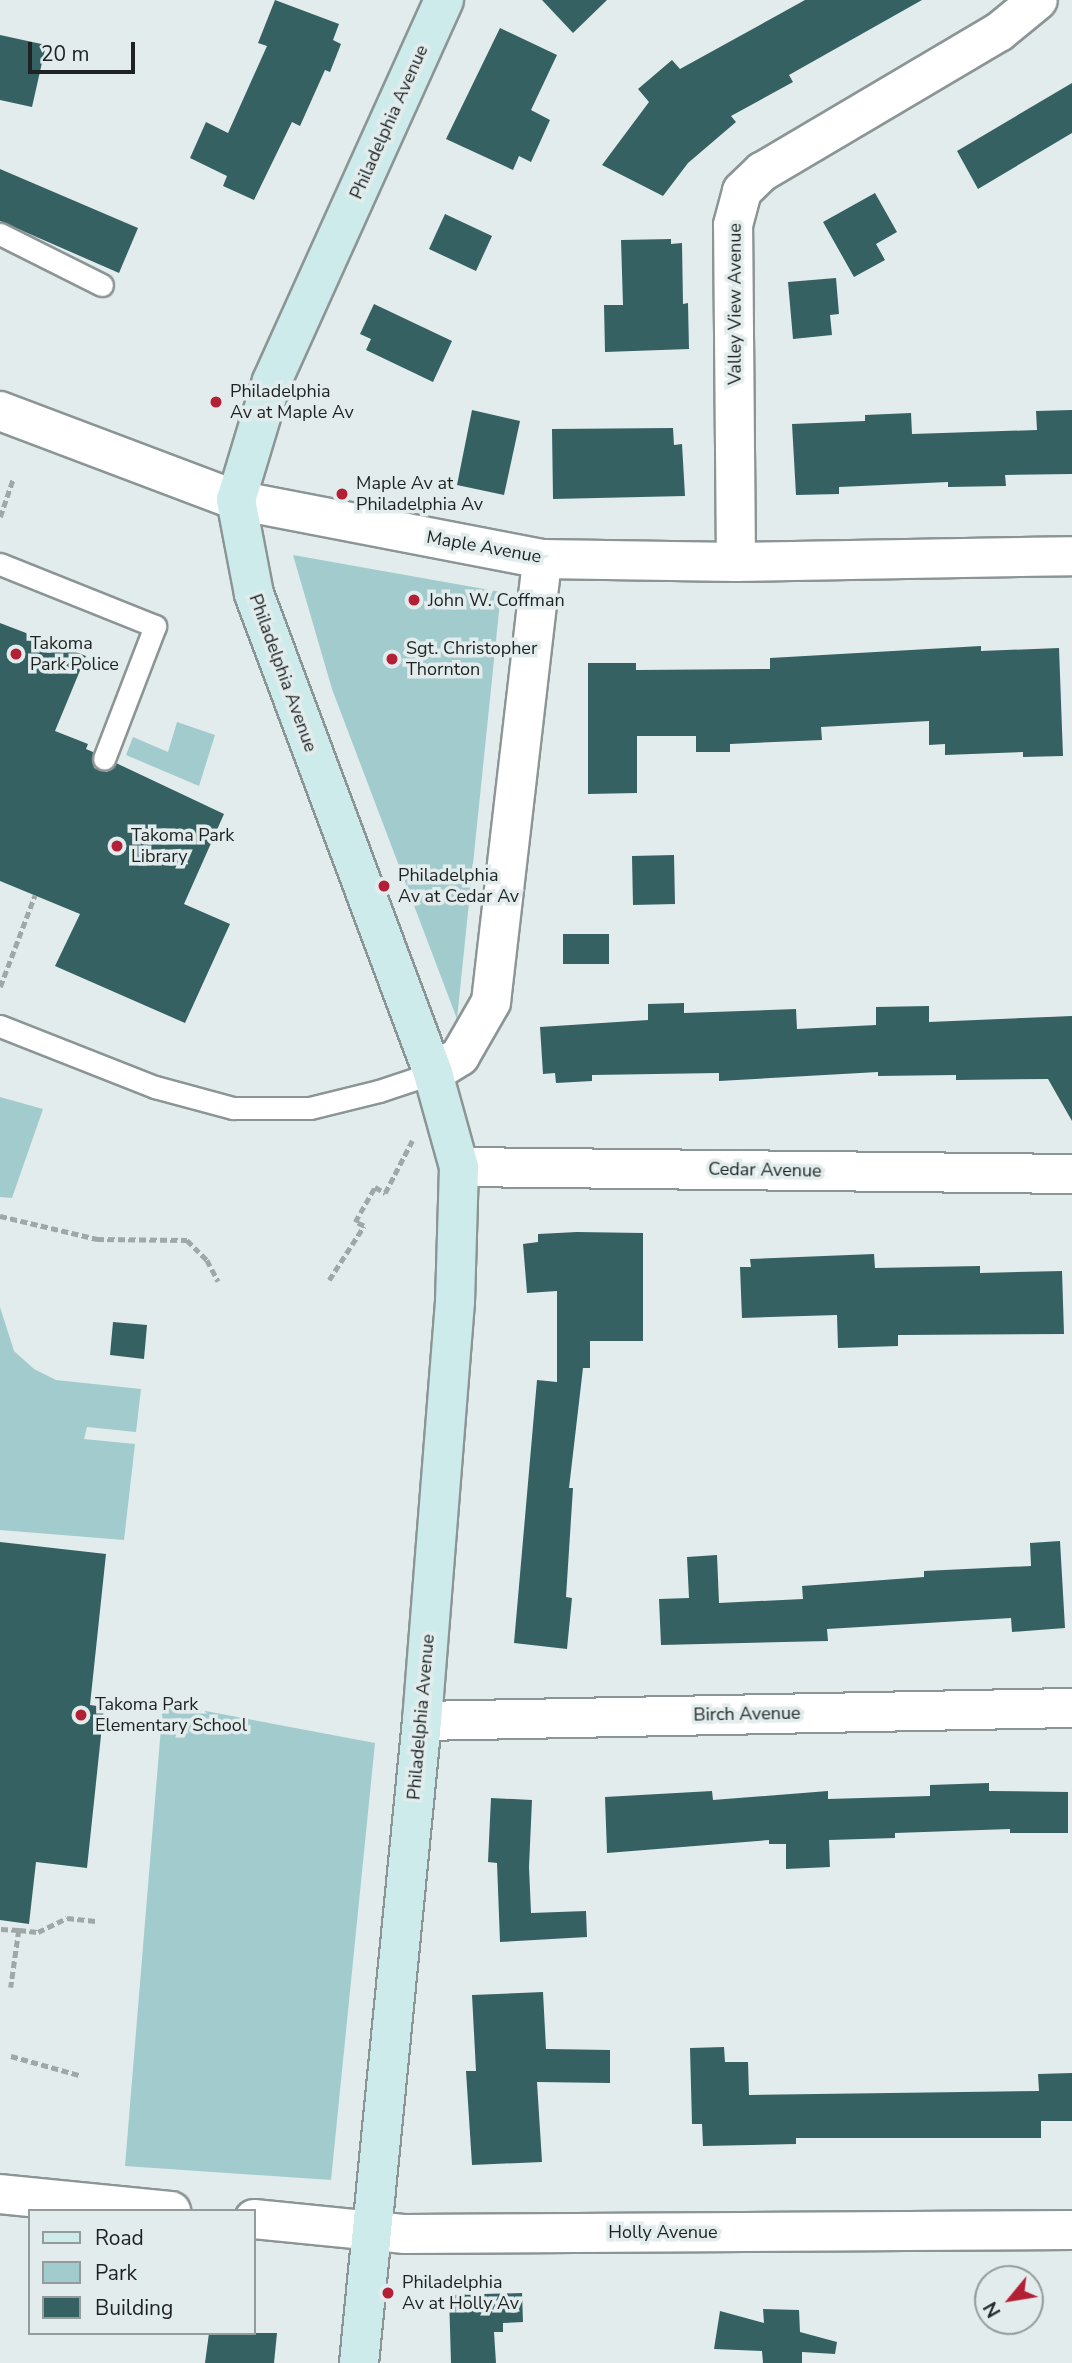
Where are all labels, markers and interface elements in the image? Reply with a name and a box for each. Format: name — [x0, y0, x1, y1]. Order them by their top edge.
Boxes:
scale bar — [32, 28, 138, 72]
text: 20 m — [41, 40, 90, 68]
street label: Philadelphia Avenue — [345, 42, 433, 202]
street label: Valley View Avenue — [724, 223, 746, 385]
place label: Philadelphia Av at Maple Av — [230, 381, 354, 424]
marker: Philadelphia Av at Maple Av — [208, 394, 224, 410]
place label: Maple Av at Philadelphia Av — [356, 473, 483, 516]
marker: Maple Av at Philadelphia Av — [334, 486, 350, 502]
street label: Maple Avenue — [425, 526, 543, 568]
place label: John W. Coffman — [428, 589, 565, 611]
street label: Philadelphia Avenue — [244, 591, 322, 755]
marker: John W. Coffman — [406, 592, 422, 608]
place label: Takoma Park Police — [30, 633, 119, 676]
place label: Sgt. Christopher Thornton — [406, 638, 537, 680]
marker: Takoma Park Police — [8, 646, 24, 662]
marker: Sgt. Christopher Thornton — [384, 651, 400, 667]
place label: Takoma Park Library — [131, 825, 234, 868]
marker: Takoma Park Library — [109, 838, 125, 854]
place label: Philadelphia Av at Cedar Av — [398, 865, 519, 908]
marker: Philadelphia Av at Cedar Av — [376, 878, 392, 894]
street label: Cedar Avenue — [708, 1158, 822, 1182]
street label: Philadelphia Avenue — [403, 1633, 439, 1801]
place label: Takoma Park Elementary School — [95, 1694, 247, 1736]
street label: Birch Avenue — [693, 1702, 801, 1726]
marker: Takoma Park Elementary School — [73, 1707, 89, 1723]
legend — [28, 2209, 256, 2335]
street label: Holly Avenue — [608, 2221, 718, 2243]
text: Road — [95, 2224, 144, 2252]
text: Park — [95, 2259, 137, 2287]
north arrow — [974, 2265, 1044, 2335]
place label: Philadelphia Av at Holly Av — [402, 2272, 519, 2314]
marker: Philadelphia Av at Holly Av — [380, 2285, 396, 2301]
text: Building — [95, 2294, 173, 2322]
text: N — [978, 2297, 1007, 2322]

